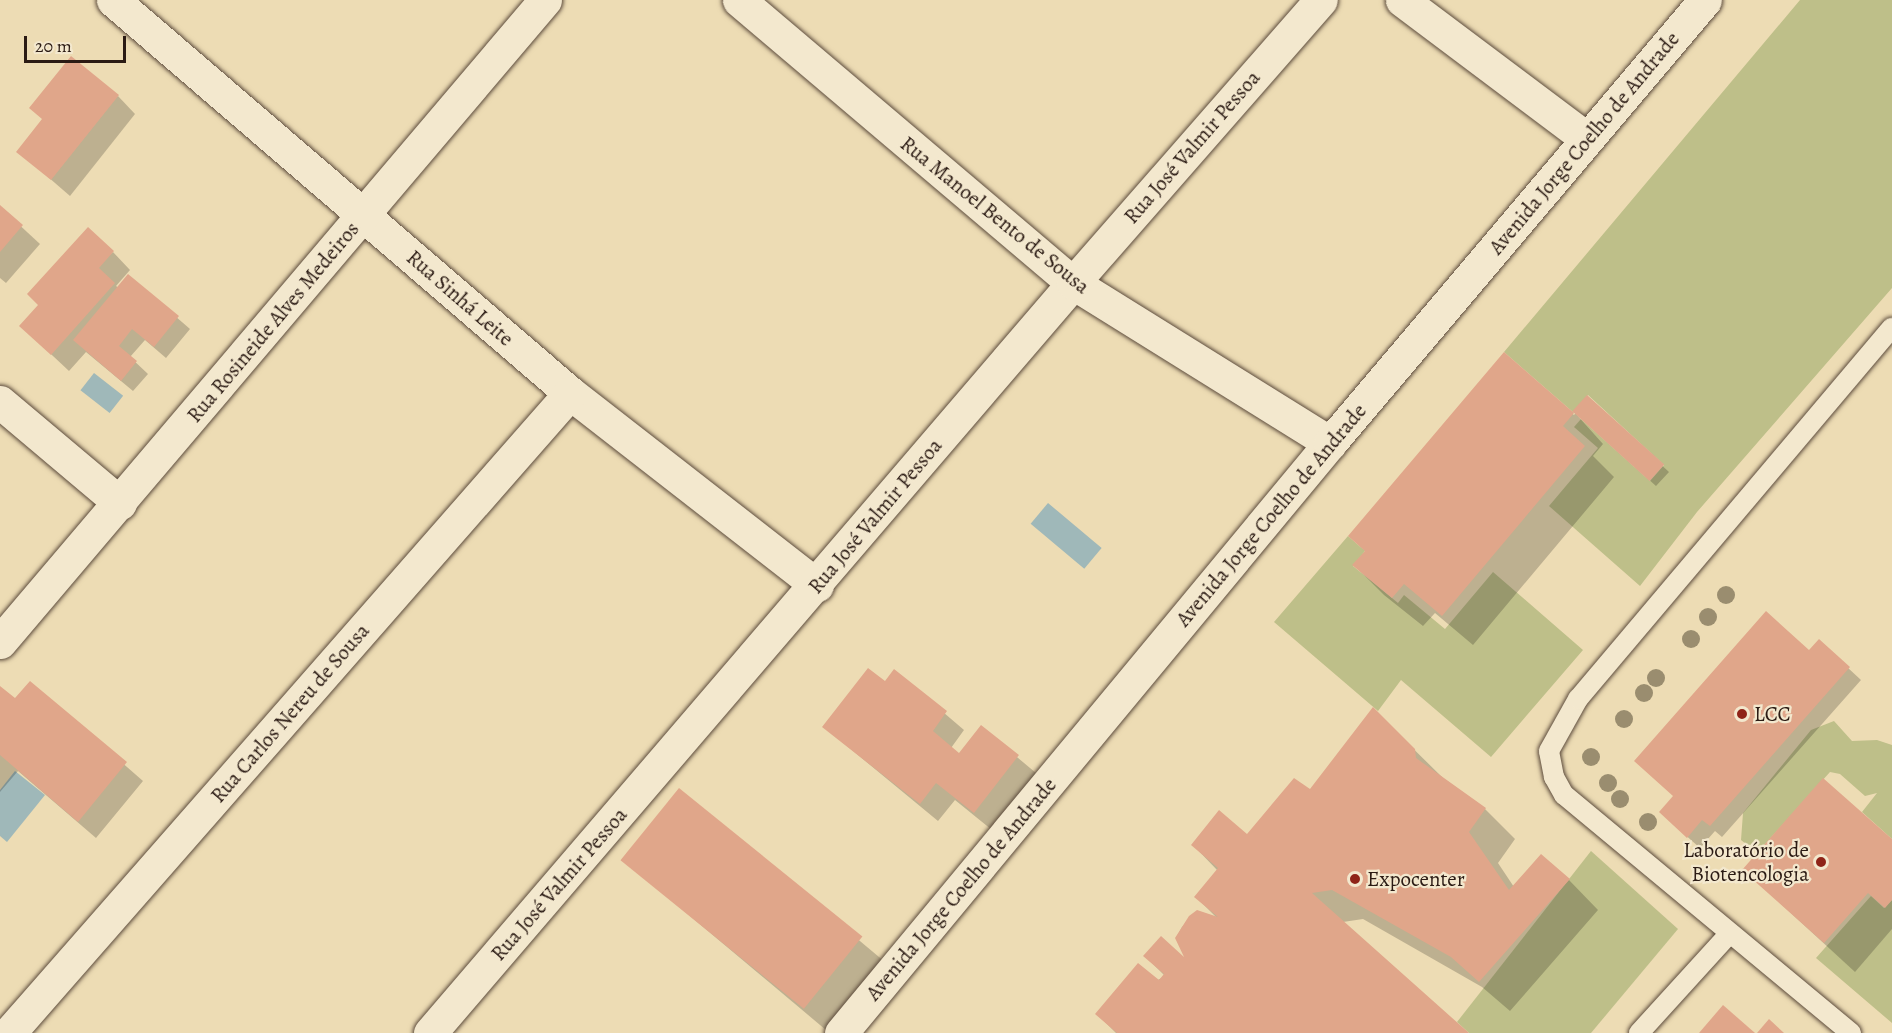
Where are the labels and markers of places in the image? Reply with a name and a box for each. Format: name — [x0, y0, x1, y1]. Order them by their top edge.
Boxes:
place label: LCC — [1754, 701, 1791, 727]
marker: LCC — [1735, 707, 1749, 721]
place label: Laboratório de Biotencologia — [1683, 837, 1809, 887]
marker: Laboratório de Biotencologia — [1814, 855, 1828, 869]
place label: Expocenter — [1367, 866, 1465, 892]
marker: Expocenter — [1348, 872, 1362, 886]

